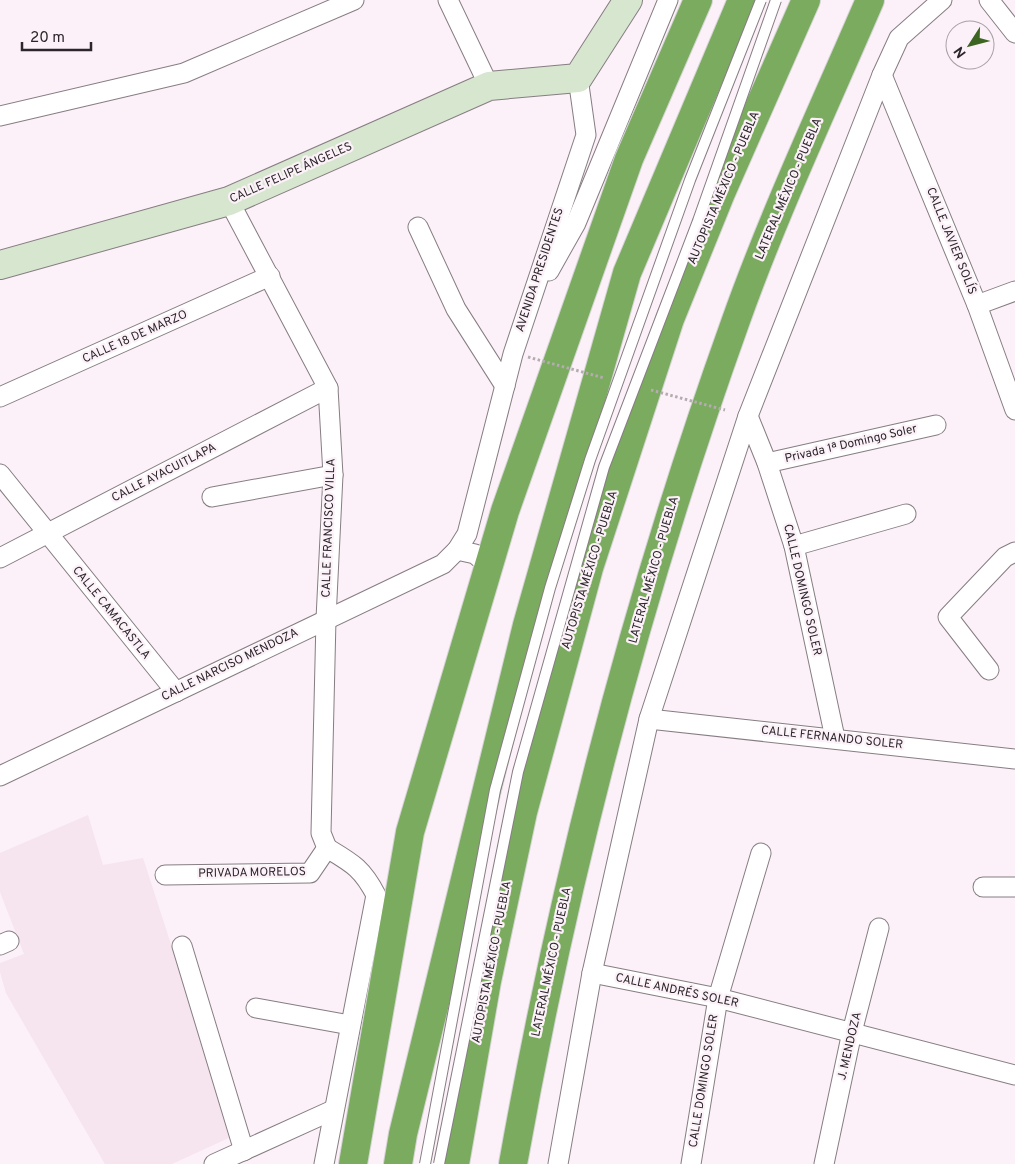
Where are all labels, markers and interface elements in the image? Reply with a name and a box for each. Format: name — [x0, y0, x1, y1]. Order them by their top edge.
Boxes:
scale bar — [22, 20, 91, 52]
north arrow — [945, 20, 995, 70]
text: 20 m — [30, 29, 65, 48]
text: N — [951, 43, 971, 61]
street label: AUTOPISTA MÉXICO - PUEBLA — [684, 109, 764, 267]
street label: LATERAL MÉXICO - PUEBLA — [752, 116, 826, 262]
street label: CALLE FELIPE ÁNGELES — [227, 139, 355, 207]
street label: CALLE JAVIER SOLÍS — [922, 185, 980, 297]
street label: AVENIDA PRESIDENTES — [512, 206, 568, 334]
street label: CALLE 18 DE MARZO — [80, 307, 190, 367]
street label: Privada 1ª Domingo Soler — [783, 421, 919, 467]
street label: CALLE AYACUITLAPA — [109, 440, 219, 506]
street label: CALLE FRANCISCO VILLA — [319, 458, 339, 598]
street label: AUTOPISTA MÉXICO - PUEBLA — [558, 489, 622, 651]
street label: LATERAL MÉXICO - PUEBLA — [625, 495, 683, 645]
street label: CALLE DOMINGO SOLER — [779, 523, 825, 657]
street label: CALLE CAMACASTLA — [68, 563, 154, 663]
street label: CALLE NARCISO MENDOZA — [159, 625, 301, 705]
street label: CALLE FERNANDO SOLER — [760, 723, 904, 753]
street label: PRIVADA MORELOS — [198, 864, 306, 882]
street label: AUTOPISTA MÉXICO - PUEBLA — [468, 880, 516, 1044]
street label: LATERAL MÉXICO - PUEBLA — [528, 886, 576, 1038]
street label: CALLE ANDRÉS SOLER — [614, 970, 740, 1012]
street label: J. MENDOZA — [834, 1010, 866, 1082]
street label: CALLE DOMINGO SOLER — [686, 1013, 722, 1149]

